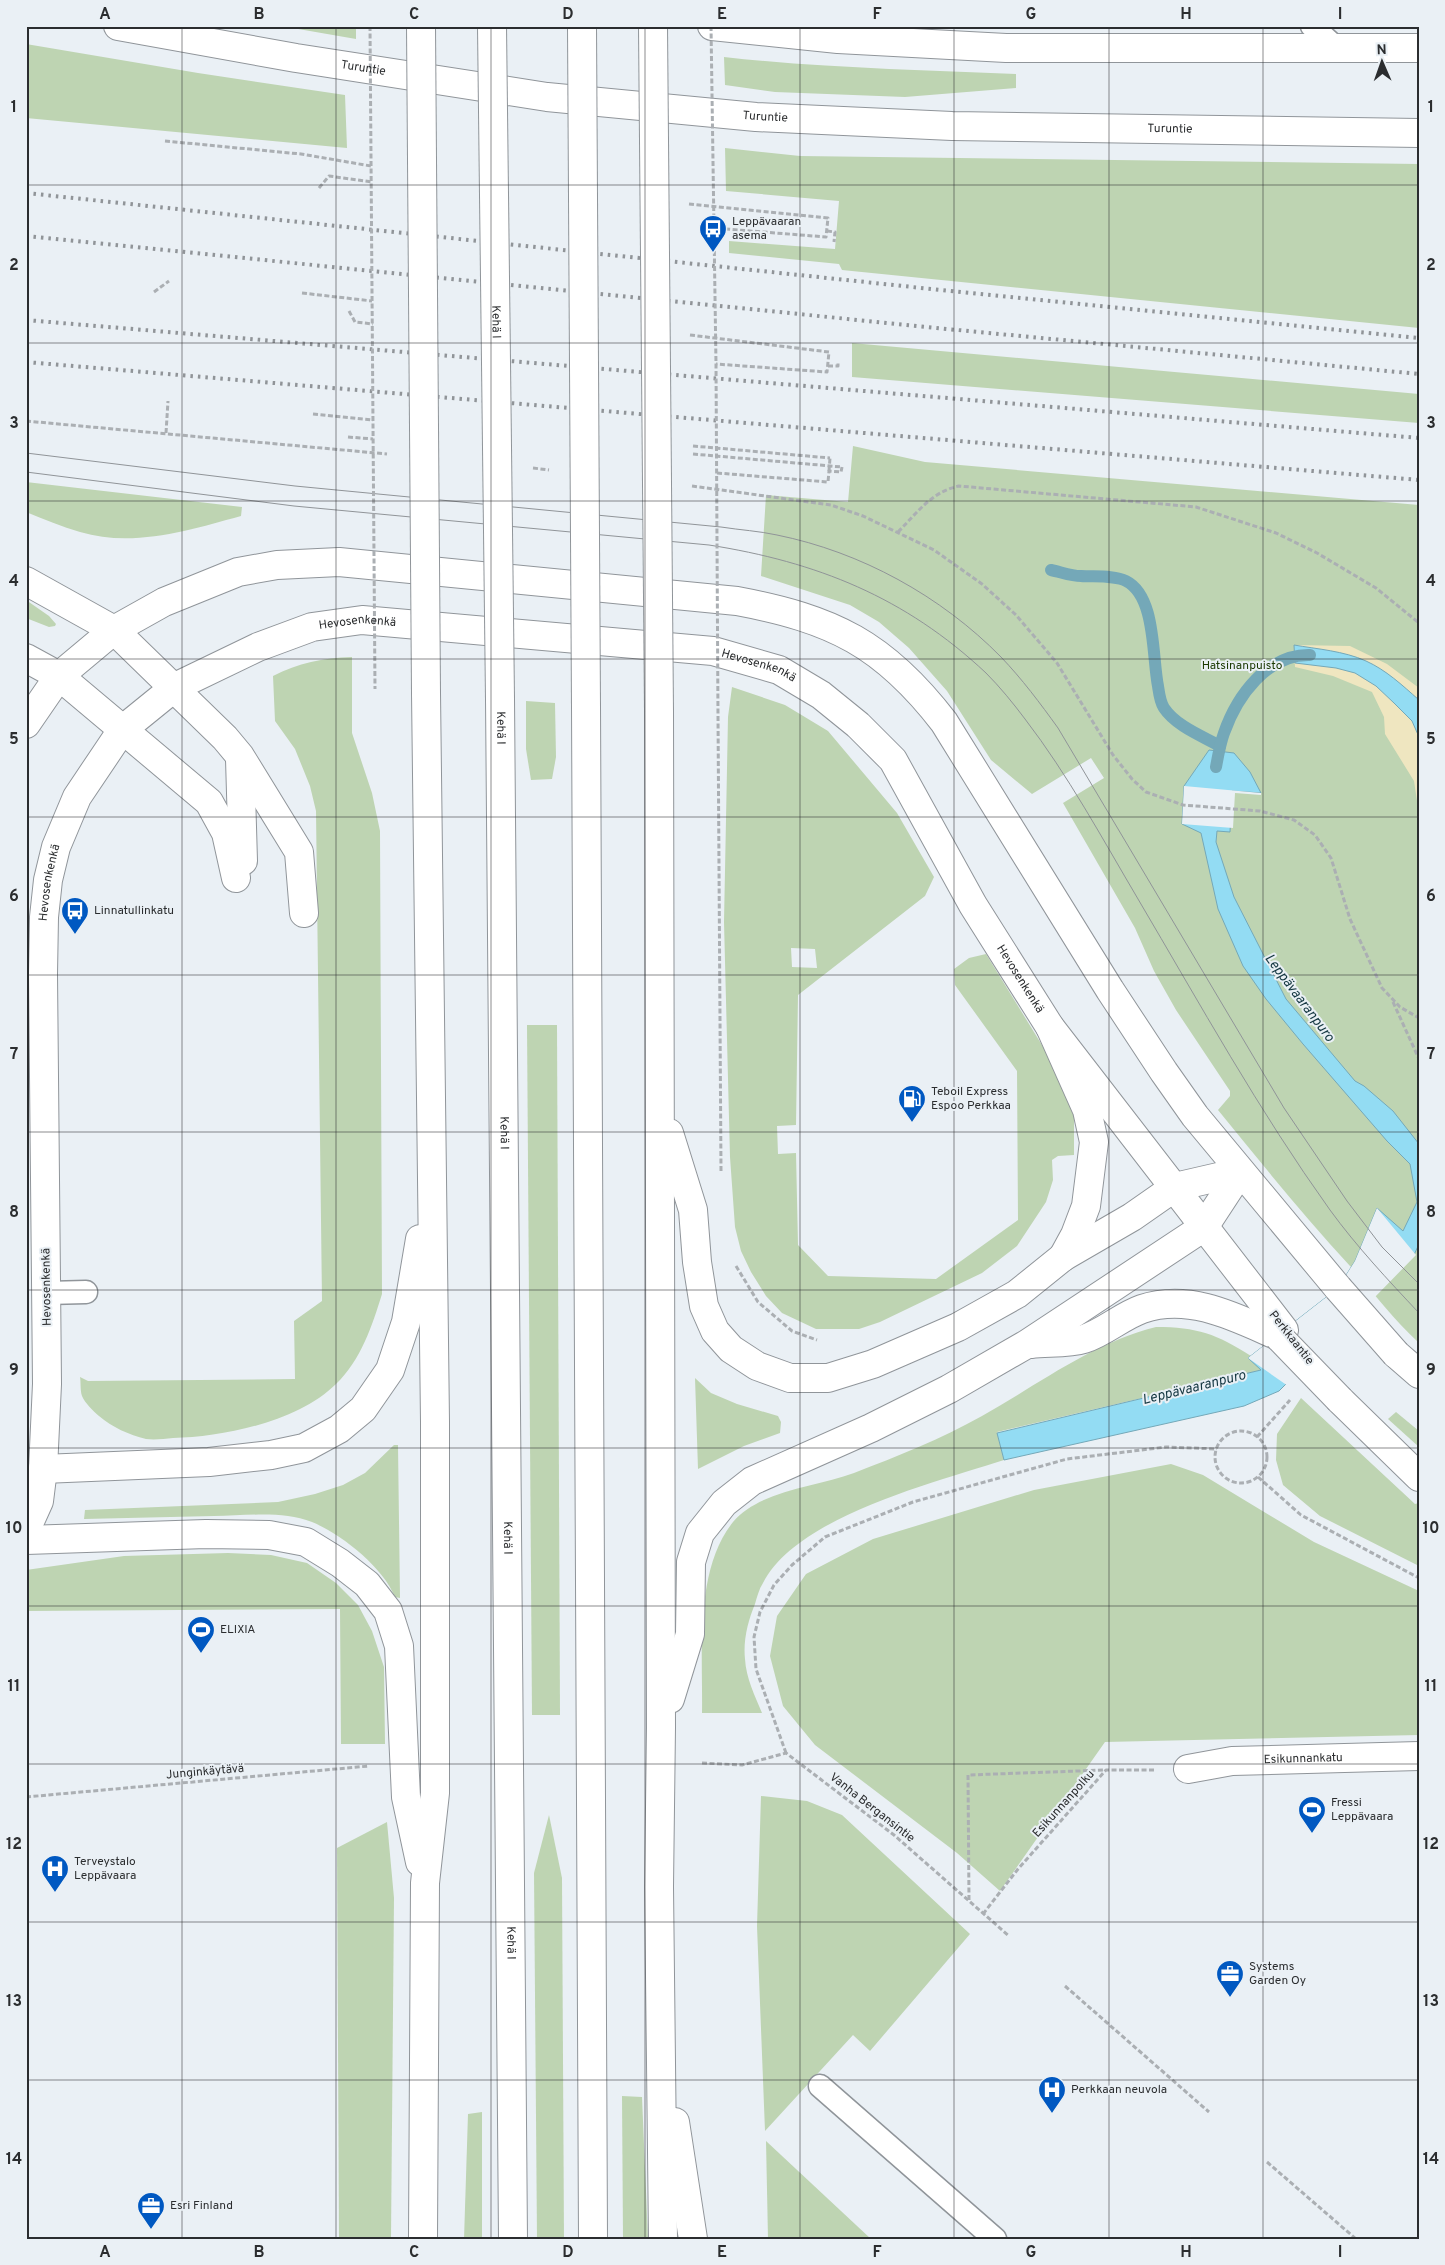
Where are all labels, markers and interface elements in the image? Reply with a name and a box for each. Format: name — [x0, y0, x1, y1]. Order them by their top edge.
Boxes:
text: A — [99, 5, 111, 25]
text: B — [253, 5, 265, 25]
text: C — [409, 5, 419, 25]
text: D — [562, 5, 574, 25]
text: E — [717, 5, 727, 25]
text: F — [872, 5, 882, 25]
text: G — [1026, 5, 1036, 25]
text: H — [1180, 5, 1192, 25]
text: I — [1338, 5, 1342, 25]
north arrow — [1358, 38, 1408, 88]
text: N — [1376, 42, 1387, 59]
street label: Turuntie — [340, 57, 387, 80]
text: 1 — [11, 98, 17, 118]
text: 1 — [1428, 98, 1434, 118]
street label: Turuntie — [742, 108, 788, 126]
street label: Turuntie — [1147, 121, 1193, 138]
bus stop icon: Leppävaaran asema — [698, 214, 728, 253]
place label: Leppävaaran asema — [732, 214, 801, 244]
text: 2 — [9, 256, 19, 276]
text: 2 — [1426, 256, 1436, 276]
street label: Kehä I — [487, 305, 504, 339]
text: 3 — [9, 414, 19, 434]
text: 3 — [1426, 414, 1436, 434]
text: 4 — [9, 572, 19, 592]
text: 4 — [1426, 572, 1436, 592]
street label: Hevosenkenkä — [318, 612, 397, 634]
street label: Hevosenkenkä — [719, 646, 799, 686]
park label: Hatsinanpuisto — [1202, 658, 1283, 674]
street label: Kehä I — [492, 711, 508, 745]
text: 5 — [9, 730, 19, 750]
text: 5 — [1426, 730, 1436, 750]
street label: Hevosenkenkä — [36, 843, 64, 922]
text: 6 — [9, 887, 19, 907]
text: 6 — [1426, 887, 1436, 907]
bus stop icon: Linnatullinkatu — [60, 896, 90, 935]
place label: Linnatullinkatu — [94, 903, 174, 919]
street label: Hevosenkenkä — [992, 942, 1047, 1016]
water label: Leppävaaranpuro — [1260, 951, 1338, 1046]
text: 7 — [10, 1045, 18, 1065]
text: 7 — [1427, 1045, 1435, 1065]
fuel station icon: Teboil Express Espoo Perkkaa — [897, 1084, 927, 1123]
place label: Teboil Express Espoo Perkkaa — [931, 1084, 1011, 1114]
street label: Kehä I — [496, 1116, 512, 1150]
text: 8 — [9, 1203, 19, 1223]
text: 8 — [1426, 1203, 1436, 1223]
street label: Hevosenkenkä — [38, 1248, 56, 1326]
street label: Perkkaantie — [1265, 1308, 1317, 1368]
text: 9 — [9, 1361, 19, 1381]
text: 9 — [1426, 1361, 1436, 1381]
water label: Leppävaaranpuro — [1141, 1367, 1248, 1409]
text: 10 — [6, 1519, 22, 1539]
text: 10 — [1423, 1519, 1439, 1539]
street label: Kehä I — [499, 1521, 515, 1555]
sports icon: ELIXIA — [186, 1615, 216, 1654]
place label: ELIXIA — [220, 1622, 256, 1638]
text: 11 — [8, 1677, 20, 1697]
text: 11 — [1425, 1677, 1437, 1697]
street label: Esikunnankatu — [1264, 1750, 1343, 1768]
street label: Junginkäytävä — [165, 1761, 245, 1783]
street label: Esikunnanpolku — [1029, 1767, 1099, 1841]
street label: Vanha Bergansintie — [826, 1770, 918, 1846]
sports icon: Fressi Leppävaara — [1297, 1795, 1327, 1834]
place label: Fressi Leppävaara — [1331, 1795, 1393, 1825]
text: 12 — [6, 1835, 22, 1855]
text: 12 — [1423, 1835, 1439, 1855]
hospital icon: Terveystalo Leppävaara — [40, 1854, 70, 1893]
place label: Terveystalo Leppävaara — [74, 1854, 136, 1884]
street label: Kehä I — [502, 1926, 519, 1960]
office icon: Systems Garden Oy — [1215, 1959, 1245, 1998]
place label: Systems Garden Oy — [1249, 1959, 1306, 1989]
text: 13 — [6, 1992, 22, 2012]
text: 13 — [1423, 1992, 1439, 2012]
hospital icon: Perkkaan neuvola — [1037, 2075, 1067, 2114]
place label: Perkkaan neuvola — [1071, 2082, 1167, 2098]
text: 14 — [6, 2150, 22, 2170]
text: 14 — [1423, 2150, 1439, 2170]
office icon: Esri Finland — [136, 2191, 166, 2230]
place label: Esri Finland — [170, 2198, 233, 2214]
text: A — [99, 2243, 111, 2263]
text: B — [253, 2243, 265, 2263]
text: C — [409, 2243, 419, 2263]
text: D — [562, 2243, 574, 2263]
text: E — [717, 2243, 727, 2263]
text: F — [872, 2243, 882, 2263]
text: G — [1026, 2243, 1036, 2263]
text: H — [1180, 2243, 1192, 2263]
text: I — [1338, 2243, 1342, 2263]

